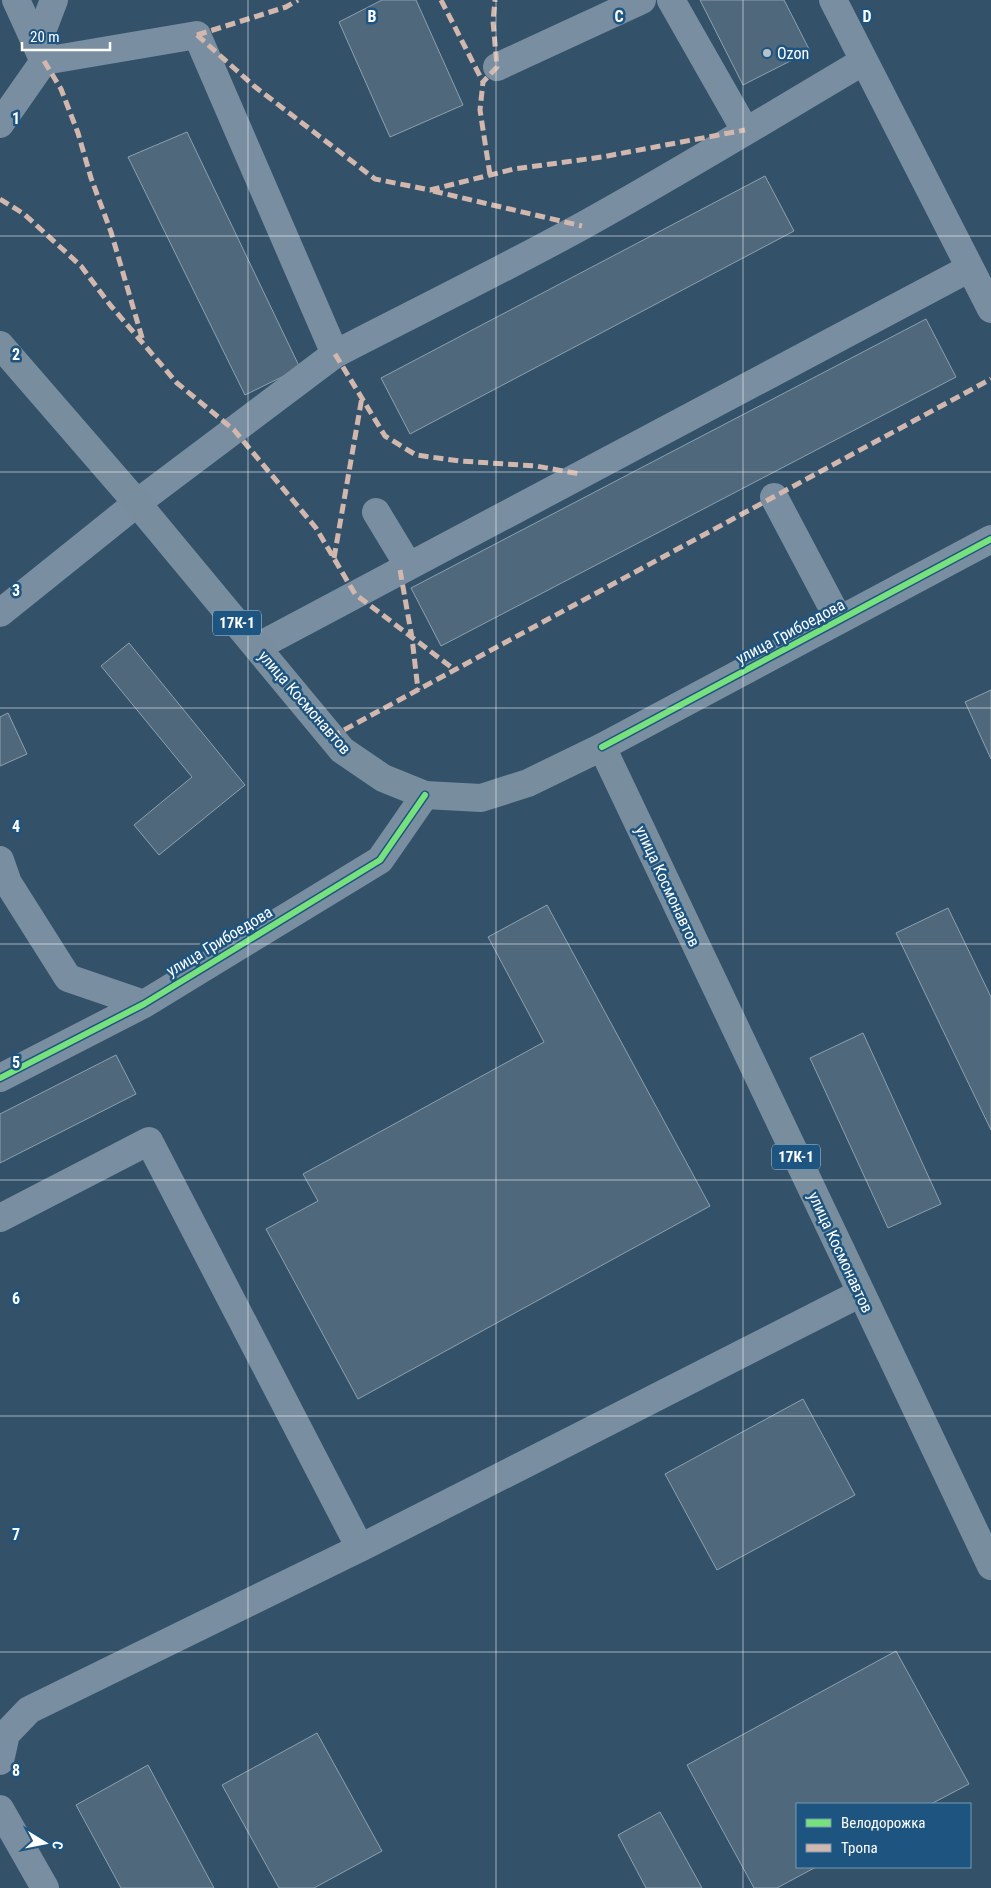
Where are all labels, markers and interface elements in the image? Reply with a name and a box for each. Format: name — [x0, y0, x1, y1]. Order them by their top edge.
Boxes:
text: B — [368, 7, 377, 26]
text: C — [614, 7, 624, 26]
text: D — [862, 7, 872, 26]
scale bar — [22, 20, 110, 52]
text: 20 m — [30, 28, 60, 46]
place label: Ozon — [777, 44, 809, 63]
marker: Ozon — [761, 47, 773, 59]
text: 1 — [12, 109, 20, 128]
text: 2 — [12, 345, 20, 364]
text: 3 — [12, 581, 20, 600]
street label: улица Грибоедова — [733, 595, 848, 668]
road number: 17К-1 — [213, 610, 261, 636]
street label: улица Космонавтов — [254, 647, 355, 758]
text: 4 — [12, 817, 20, 836]
street label: улица Космонавтов — [631, 823, 704, 950]
street label: улица Грибоедова — [163, 902, 276, 981]
text: 5 — [12, 1053, 20, 1072]
road number: 17К-1 — [772, 1144, 820, 1170]
street label: улица Космонавтов — [804, 1189, 877, 1316]
text: 6 — [12, 1289, 20, 1308]
text: 7 — [12, 1525, 20, 1544]
text: 8 — [12, 1761, 20, 1780]
legend — [796, 1803, 971, 1868]
text: Велодорожка — [841, 1814, 926, 1832]
north arrow — [20, 1818, 70, 1868]
text: Тропа — [841, 1839, 878, 1857]
text: С — [49, 1840, 66, 1851]

